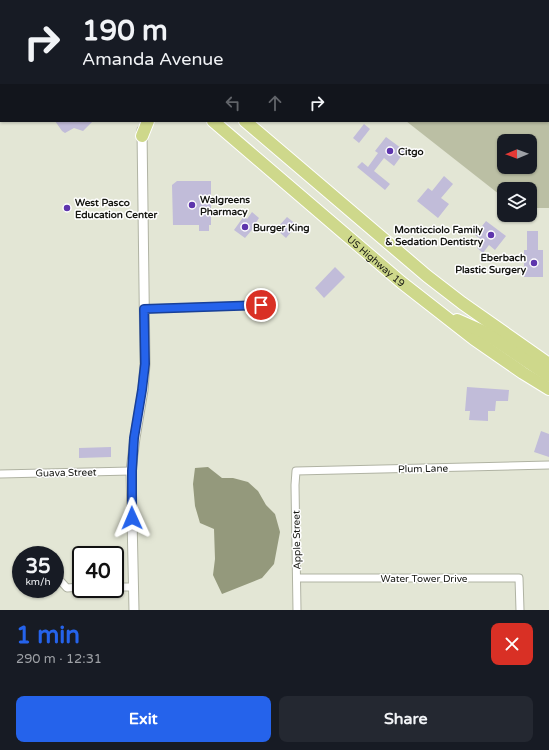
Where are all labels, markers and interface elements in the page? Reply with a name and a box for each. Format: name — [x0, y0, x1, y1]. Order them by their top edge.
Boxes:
text: 190 m — [82, 14, 168, 48]
icon: right — [16, 16, 68, 68]
text: Amanda Avenue — [82, 48, 224, 70]
icon: left — [222, 92, 244, 114]
icon: ahead — [264, 92, 286, 114]
icon: right — [306, 92, 328, 114]
north arrow — [497, 134, 537, 174]
map controls — [497, 134, 537, 222]
marker: Citgo — [385, 146, 395, 156]
place label: Citgo — [398, 146, 424, 158]
button: layers — [497, 182, 537, 222]
place label: Walgreens Pharmacy — [200, 194, 250, 218]
place label: West Pasco Education Center — [75, 197, 157, 221]
marker: Walgreens Pharmacy — [187, 200, 197, 210]
marker: West Pasco Education Center — [62, 203, 72, 213]
marker: Burger King — [240, 222, 250, 232]
place label: Burger King — [253, 222, 310, 234]
place label: Monticciolo Family & Sedation Dentistry — [385, 224, 484, 248]
marker: Monticciolo Family & Sedation Dentistry — [486, 230, 496, 240]
street label: US Highway 19 — [344, 233, 407, 290]
place label: Eberbach Plastic Surgery — [455, 252, 527, 276]
marker: Eberbach Plastic Surgery — [529, 258, 539, 268]
pin — [244, 288, 278, 322]
icon: arrive — [250, 294, 272, 316]
street label: Plum Lane — [398, 463, 449, 475]
street label: Guava Street — [35, 466, 97, 480]
position arrow — [111, 497, 153, 539]
street label: Apple Street — [290, 510, 304, 570]
speed limit sign: 40 — [72, 546, 124, 598]
text: 35 — [25, 555, 51, 579]
street label: Water Tower Drive — [380, 573, 468, 585]
text: km/h — [25, 576, 51, 588]
text: 1 min — [16, 621, 80, 650]
button: close — [491, 623, 533, 665]
text: 290 m · 12:31 — [16, 651, 102, 667]
button: Exit — [16, 696, 271, 742]
button: Share — [279, 696, 533, 742]

